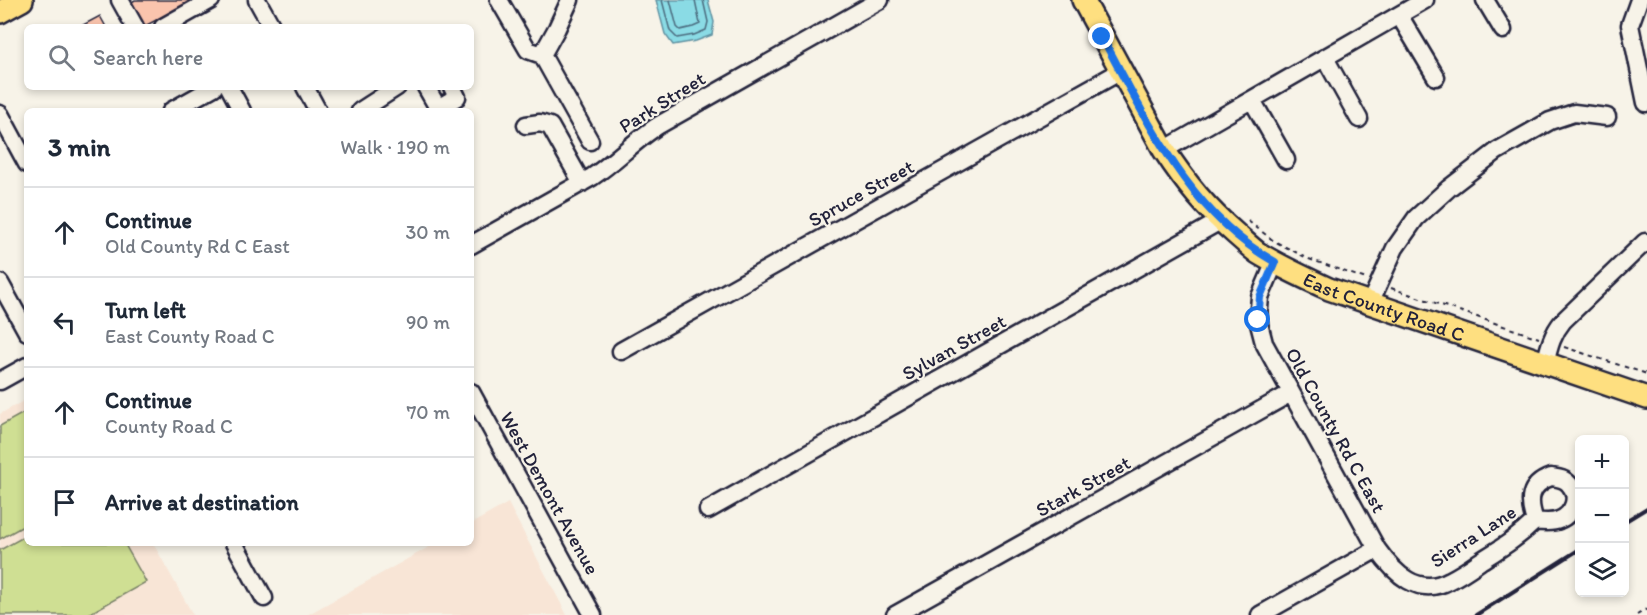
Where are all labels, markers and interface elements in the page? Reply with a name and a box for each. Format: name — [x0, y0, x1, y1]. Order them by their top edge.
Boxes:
route end — [1088, 23, 1114, 49]
search box — [24, 24, 474, 90]
icon: search — [45, 41, 78, 74]
text: Search here — [93, 44, 203, 71]
street label: Park Street — [614, 66, 710, 138]
text: 3 min — [48, 131, 110, 163]
text: Walk · 190 m — [340, 135, 450, 159]
street label: Spruce Street — [804, 154, 918, 232]
text: Continue — [105, 207, 192, 234]
icon: ahead — [48, 216, 81, 249]
text: 30 m — [405, 220, 450, 244]
text: Old County Rd C East — [105, 234, 290, 258]
street label: East County Road C — [1299, 267, 1468, 347]
text: Turn left — [105, 297, 186, 324]
icon: left — [48, 306, 81, 339]
route start — [1244, 306, 1270, 332]
street label: Sylvan Street — [898, 309, 1010, 385]
text: 90 m — [406, 310, 450, 334]
text: East County Road C — [105, 324, 275, 348]
street label: Old County Rd C East — [1281, 343, 1392, 517]
text: Continue — [105, 387, 192, 414]
icon: ahead — [48, 396, 81, 429]
text: 70 m — [406, 400, 450, 424]
street label: West Demont Avenue — [495, 407, 605, 579]
text: County Road C — [105, 414, 233, 438]
map controls — [1575, 435, 1629, 597]
button: + — [1575, 435, 1629, 489]
street label: Stark Street — [1032, 450, 1134, 522]
icon: arrive — [48, 486, 81, 519]
text: Arrive at destination — [105, 489, 299, 516]
button: − — [1575, 489, 1629, 543]
street label: Sierra Lane — [1426, 499, 1520, 573]
button: layers — [1575, 543, 1629, 597]

